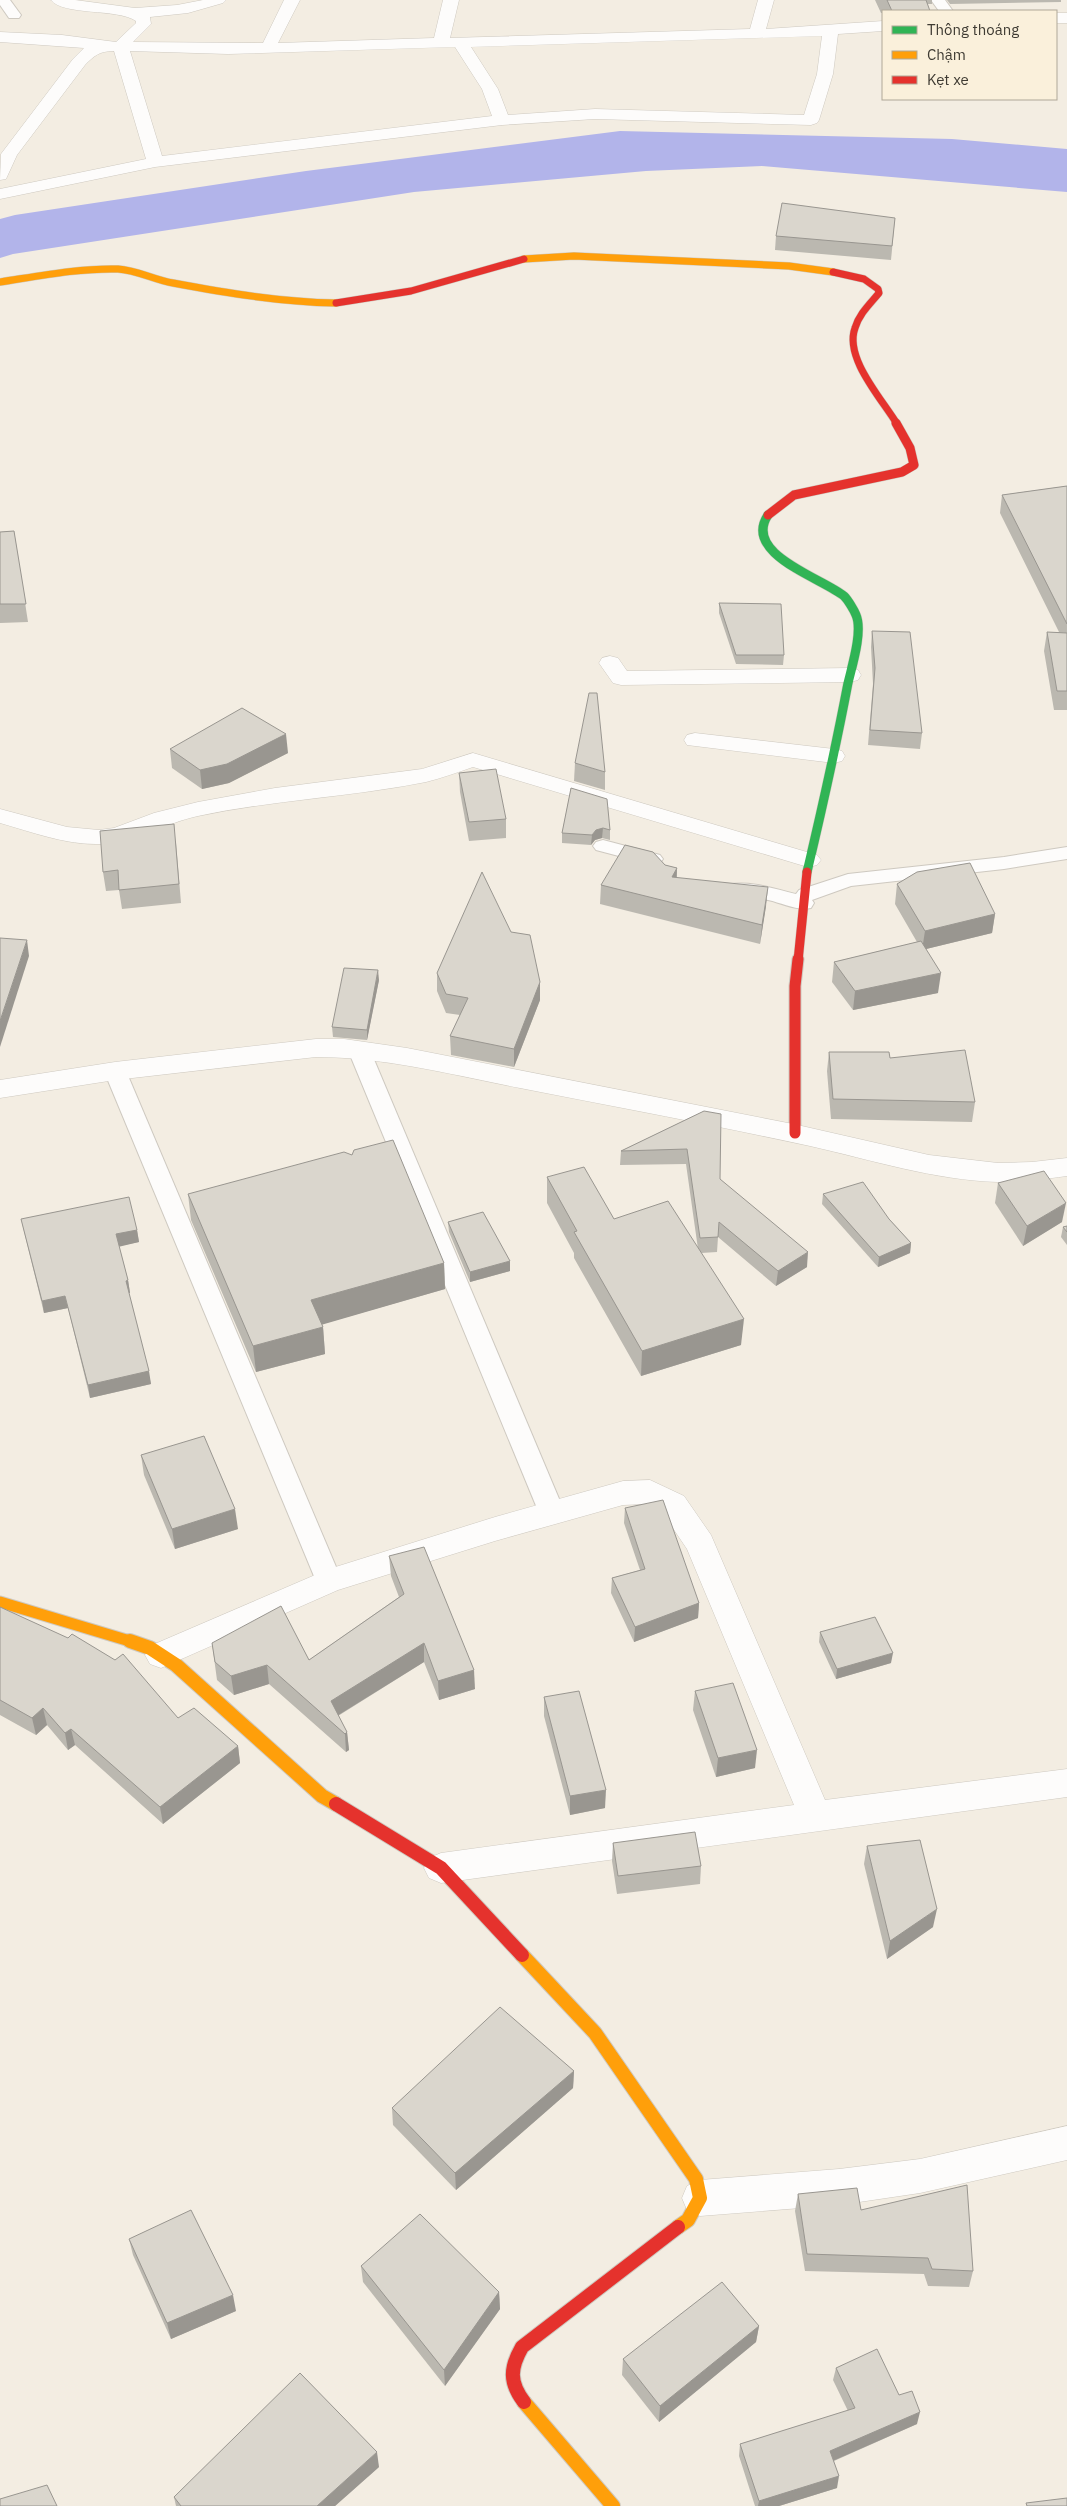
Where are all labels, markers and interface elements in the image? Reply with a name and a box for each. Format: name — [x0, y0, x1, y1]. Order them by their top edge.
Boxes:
legend — [882, 10, 1057, 100]
text: Thông thoáng — [927, 20, 1019, 39]
text: Chậm — [927, 45, 966, 64]
text: Kẹt xe — [927, 70, 969, 89]

